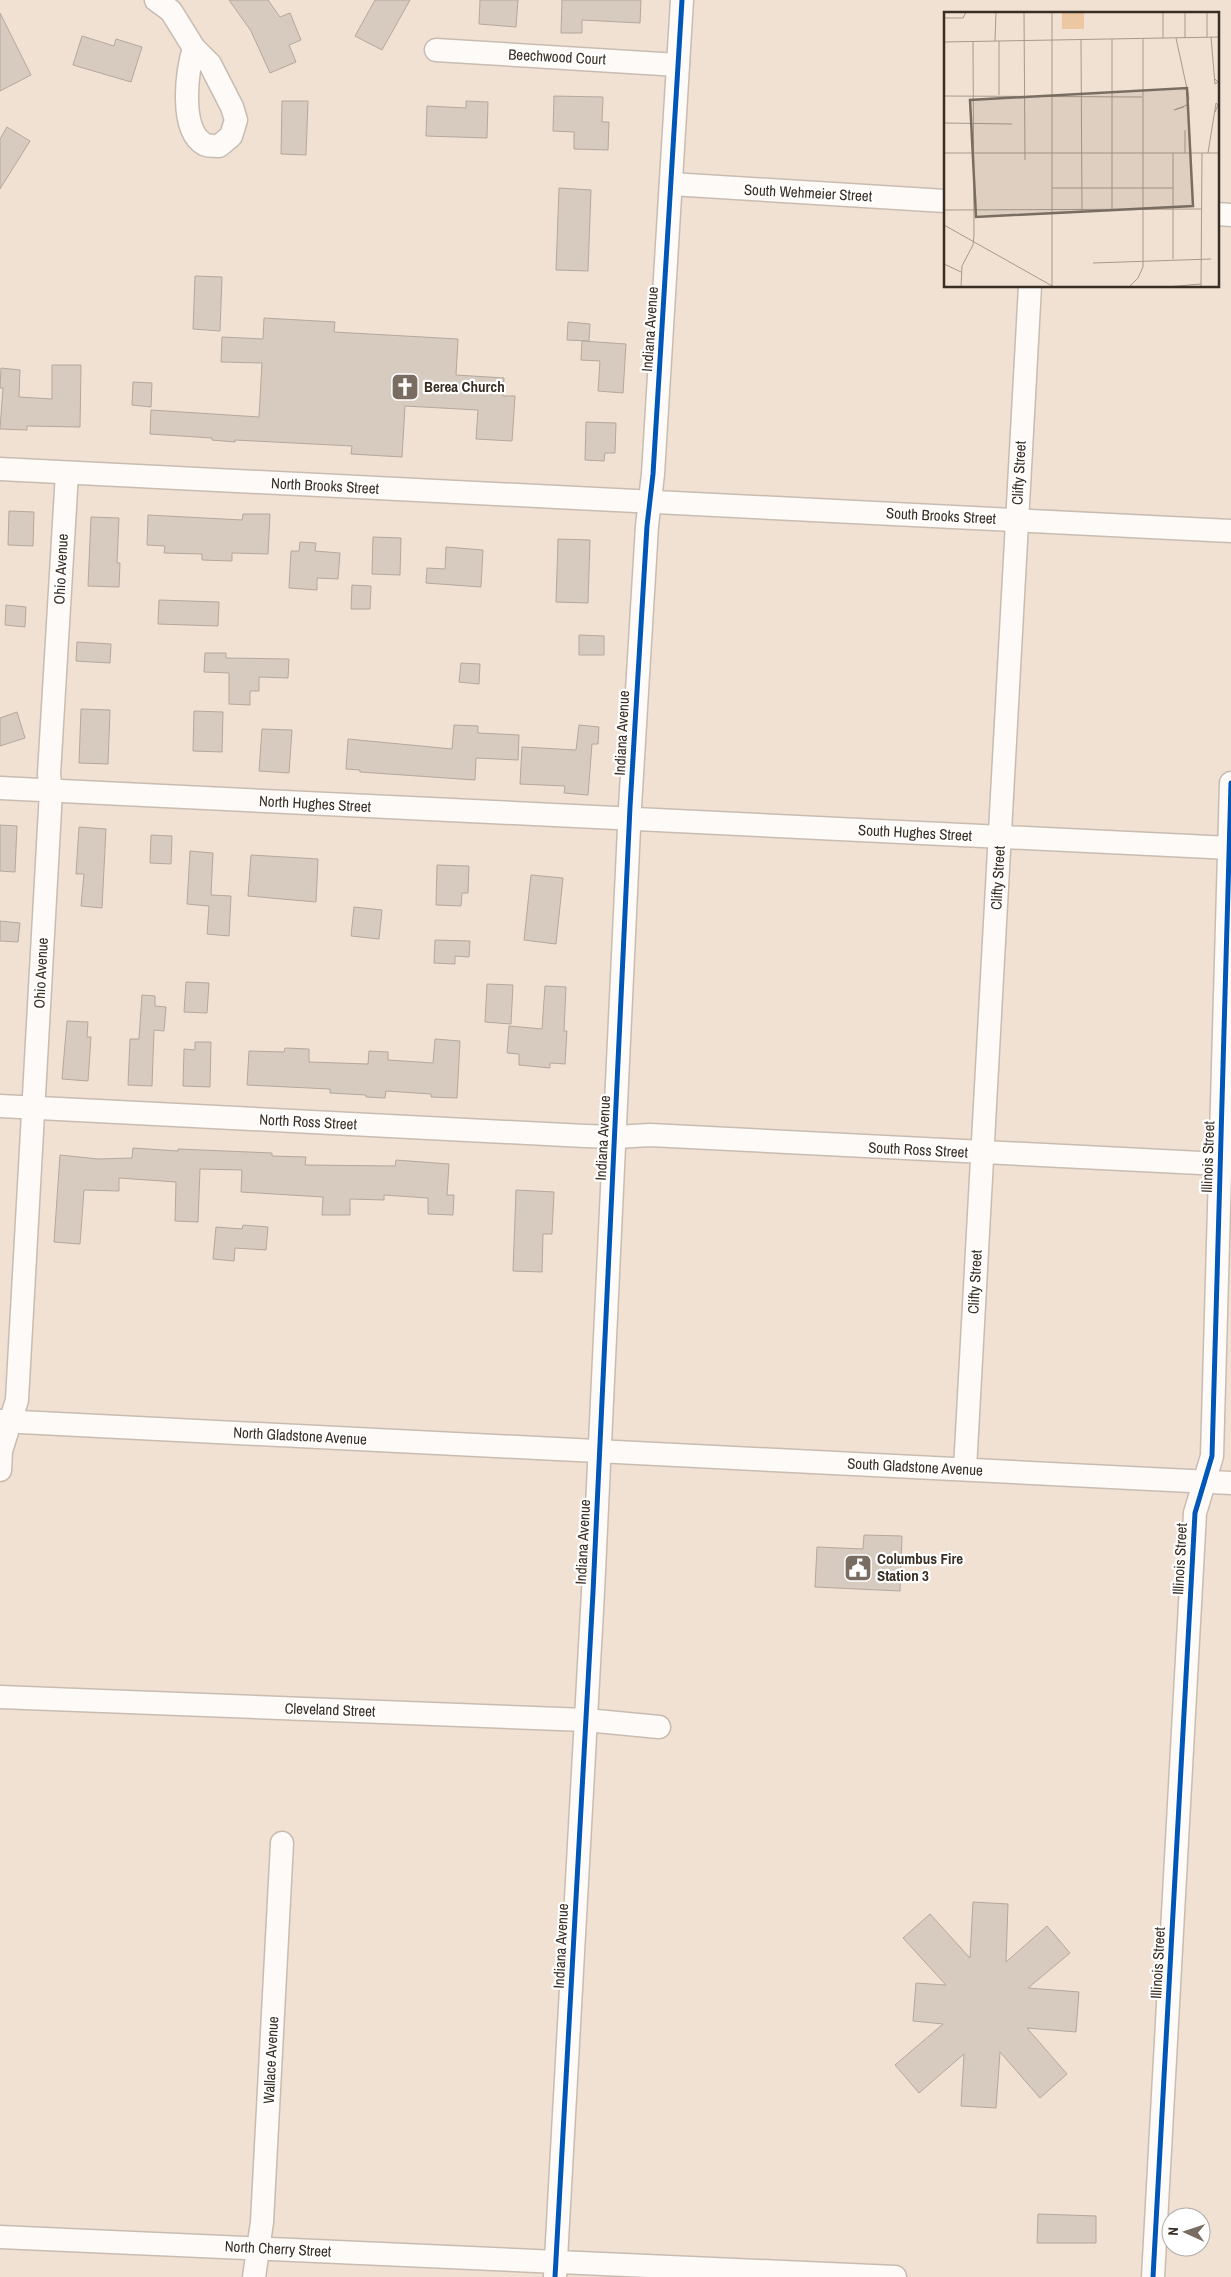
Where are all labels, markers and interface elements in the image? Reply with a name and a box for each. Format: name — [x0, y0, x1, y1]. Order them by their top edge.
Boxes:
inset map — [944, 12, 1218, 288]
street label: Beechwood Court — [508, 43, 607, 70]
street label: South Wehmeier Street — [743, 179, 873, 206]
street label: Indiana Avenue — [636, 286, 663, 372]
church icon: Berea Church — [390, 372, 420, 402]
place label: Berea Church — [424, 376, 505, 397]
street label: Clifty Street — [1006, 440, 1031, 506]
street label: North Brooks Street — [271, 472, 380, 499]
street label: South Brooks Street — [886, 502, 997, 529]
street label: Ohio Avenue — [48, 533, 73, 605]
street label: Indiana Avenue — [609, 690, 634, 776]
street label: North Hughes Street — [258, 790, 372, 817]
street label: South Hughes Street — [857, 819, 973, 846]
street label: Clifty Street — [985, 845, 1010, 911]
street label: Ohio Avenue — [28, 937, 53, 1009]
street label: Indiana Avenue — [590, 1095, 615, 1181]
street label: North Ross Street — [259, 1108, 358, 1135]
street label: Illinois Street — [1196, 1120, 1219, 1193]
street label: South Ross Street — [868, 1136, 969, 1163]
street label: Clifty Street — [962, 1249, 987, 1315]
street label: North Gladstone Avenue — [233, 1422, 368, 1449]
street label: South Gladstone Avenue — [847, 1452, 984, 1481]
street label: Indiana Avenue — [570, 1499, 595, 1585]
street label: Illinois Street — [1167, 1522, 1192, 1595]
place label: Columbus Fire Station 3 — [877, 1548, 963, 1586]
public building icon: Columbus Fire Station 3 — [843, 1553, 873, 1583]
street label: Cleveland Street — [284, 1697, 376, 1722]
street label: Indiana Avenue — [548, 1903, 573, 1989]
street label: Illinois Street — [1145, 1926, 1170, 1999]
street label: Wallace Avenue — [258, 2016, 283, 2104]
north arrow — [1161, 2207, 1211, 2257]
text: N — [1164, 2227, 1182, 2236]
street label: North Cherry Street — [224, 2235, 332, 2262]

